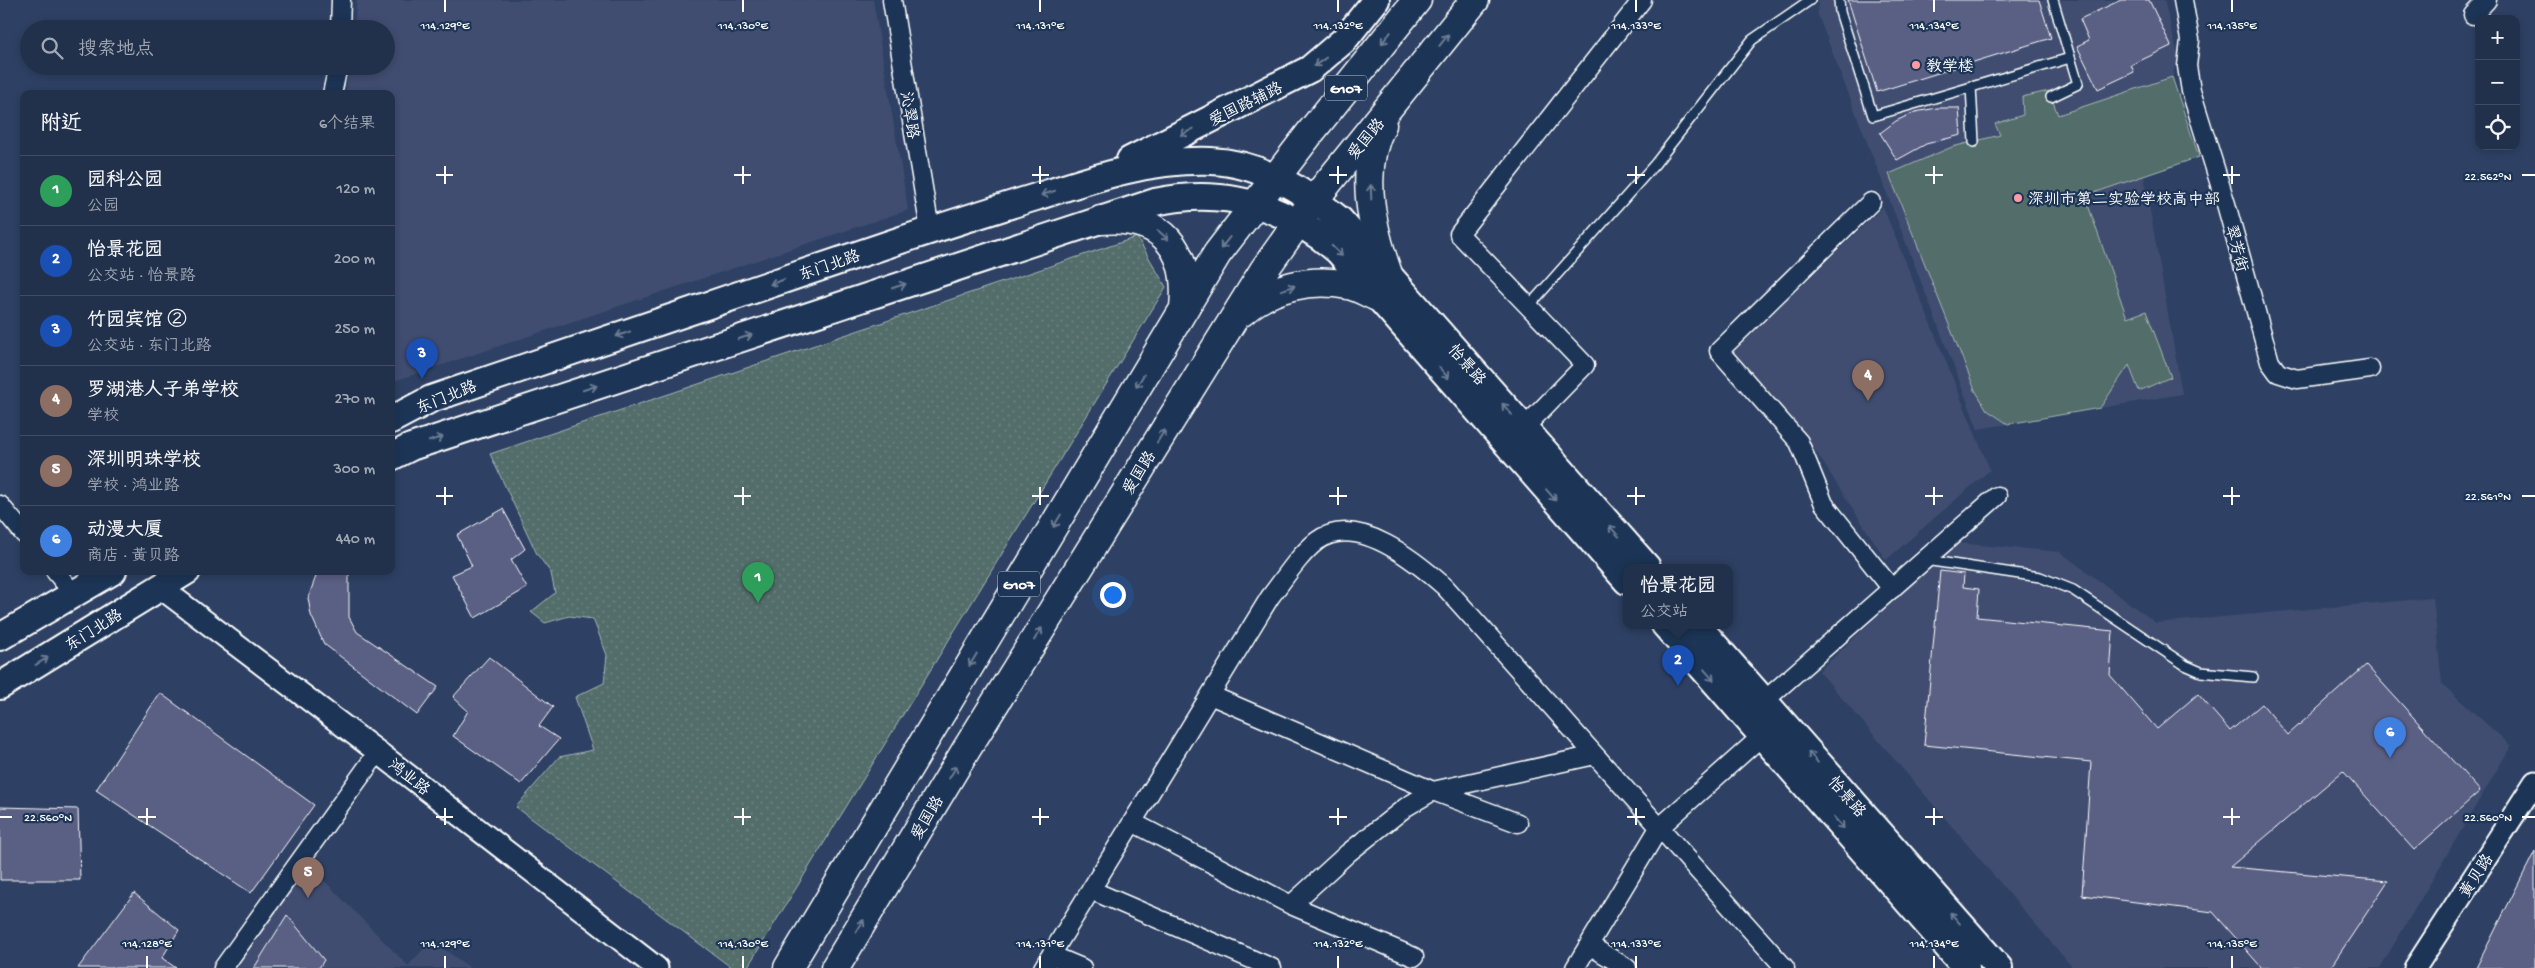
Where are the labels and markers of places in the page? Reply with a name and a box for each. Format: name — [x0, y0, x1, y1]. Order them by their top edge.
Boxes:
place label: 教学楼 — [1926, 58, 1974, 78]
marker: 教学楼 — [1910, 59, 1922, 71]
place label: 深圳市第二实验学校高中部 — [2028, 190, 2220, 211]
marker: 深圳市第二实验学校高中部 — [2012, 192, 2024, 204]
pin: 3 — [406, 338, 438, 379]
pin: 4 — [1852, 360, 1884, 401]
pin: 1 — [742, 562, 774, 603]
pin: 2 — [1662, 645, 1694, 686]
pin: 6 — [2374, 717, 2406, 758]
pin: 5 — [292, 857, 324, 898]

